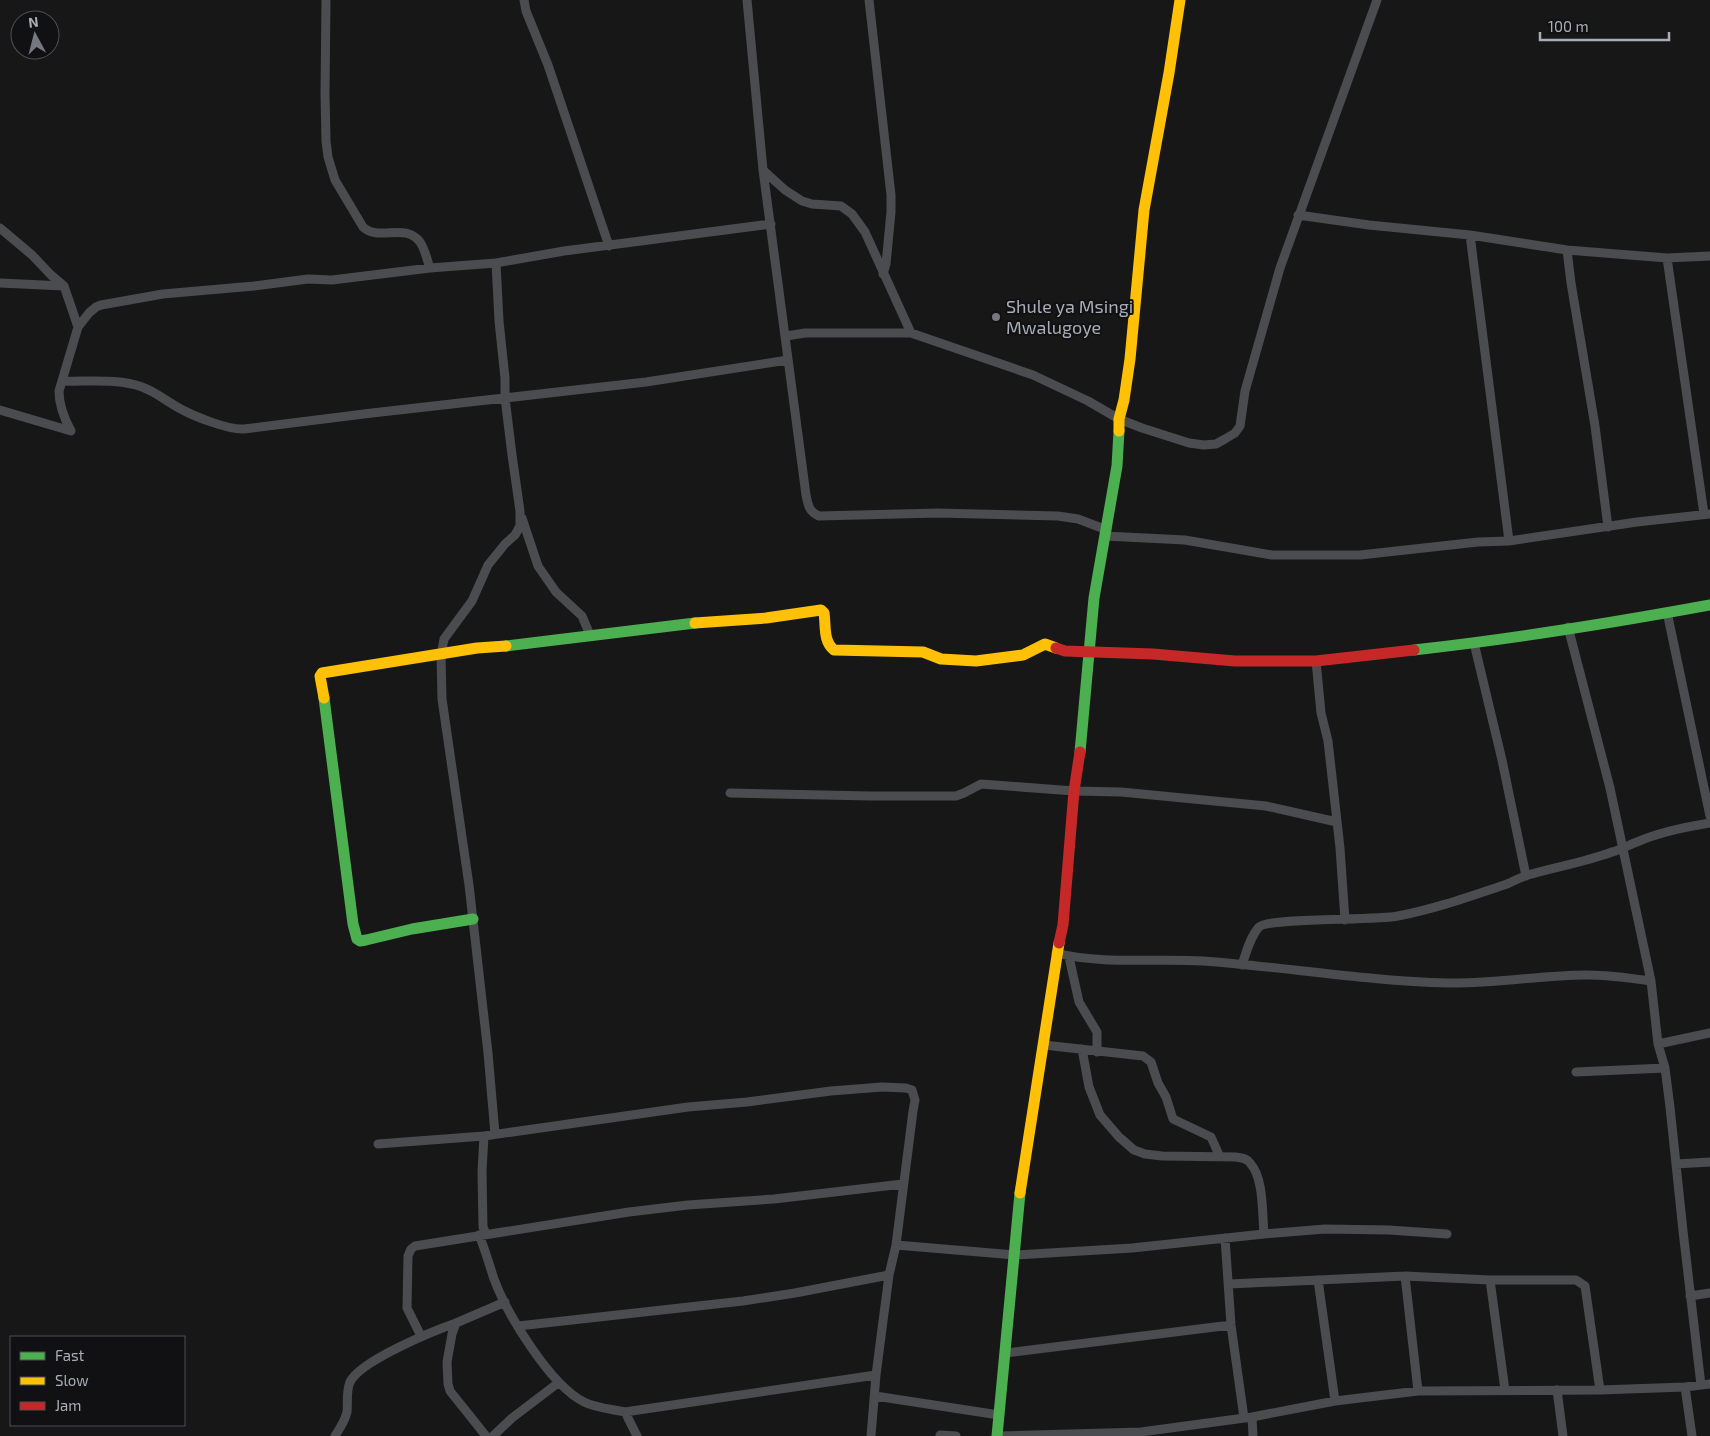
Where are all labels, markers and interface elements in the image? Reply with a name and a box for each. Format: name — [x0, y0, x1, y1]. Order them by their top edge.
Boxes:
north arrow — [10, 10, 60, 60]
scale bar — [1540, 10, 1669, 42]
text: N — [27, 13, 39, 31]
text: 100 m — [1548, 17, 1589, 35]
place label: Shule ya Msingi Mwalugoye — [1006, 295, 1133, 338]
marker: Shule ya Msingi Mwalugoye — [990, 311, 1002, 323]
legend — [10, 1336, 185, 1426]
text: Fast — [55, 1346, 85, 1364]
text: Slow — [55, 1371, 89, 1389]
text: Jam — [55, 1396, 81, 1414]

